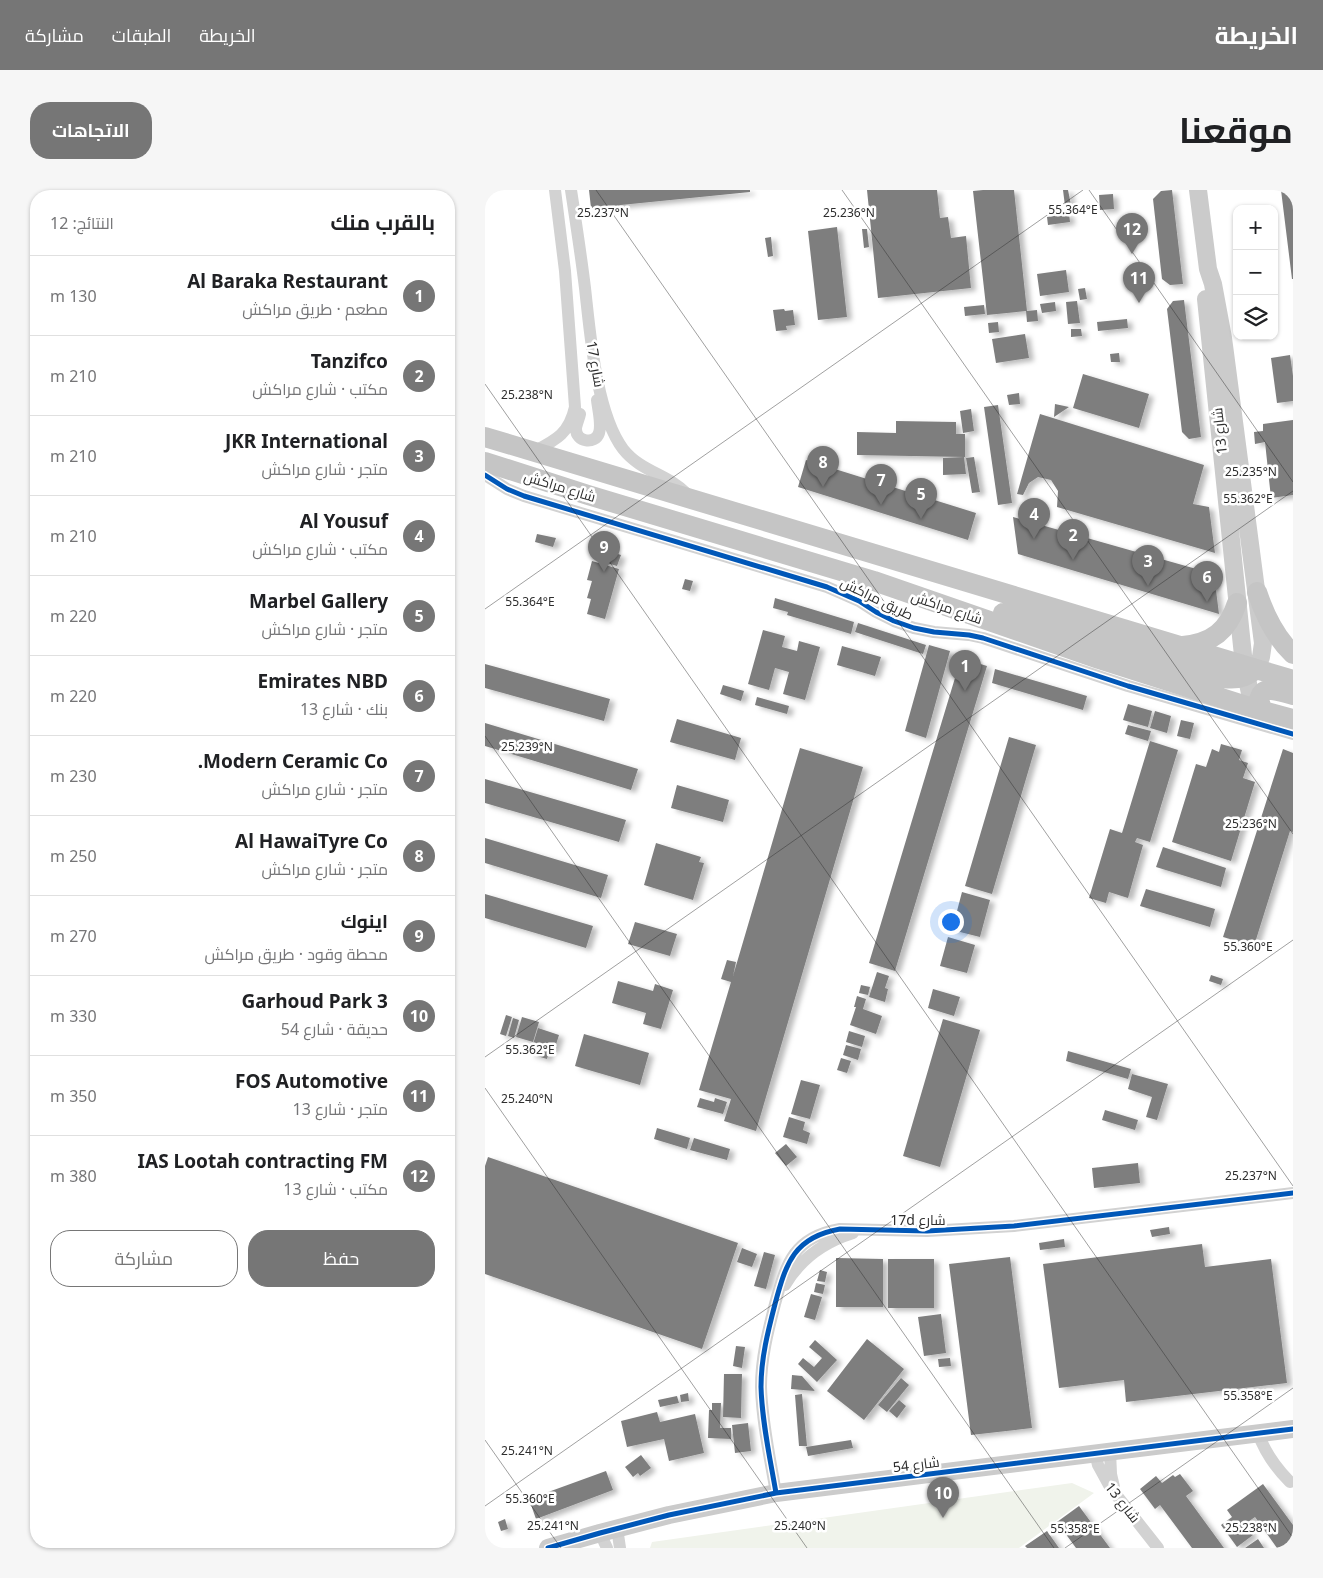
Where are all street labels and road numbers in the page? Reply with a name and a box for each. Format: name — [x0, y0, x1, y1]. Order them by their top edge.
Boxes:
street label: شارع 17 — [583, 339, 609, 389]
street label: شارع 13 — [1207, 407, 1231, 455]
street label: شارع مراكش — [522, 466, 598, 506]
street label: طريق مراكش — [837, 572, 917, 624]
street label: شارع مراكش — [909, 586, 985, 628]
street label: 17d شارع — [890, 1210, 946, 1229]
street label: شارع 54 — [892, 1452, 940, 1476]
street label: شارع 13 — [1101, 1478, 1145, 1526]

